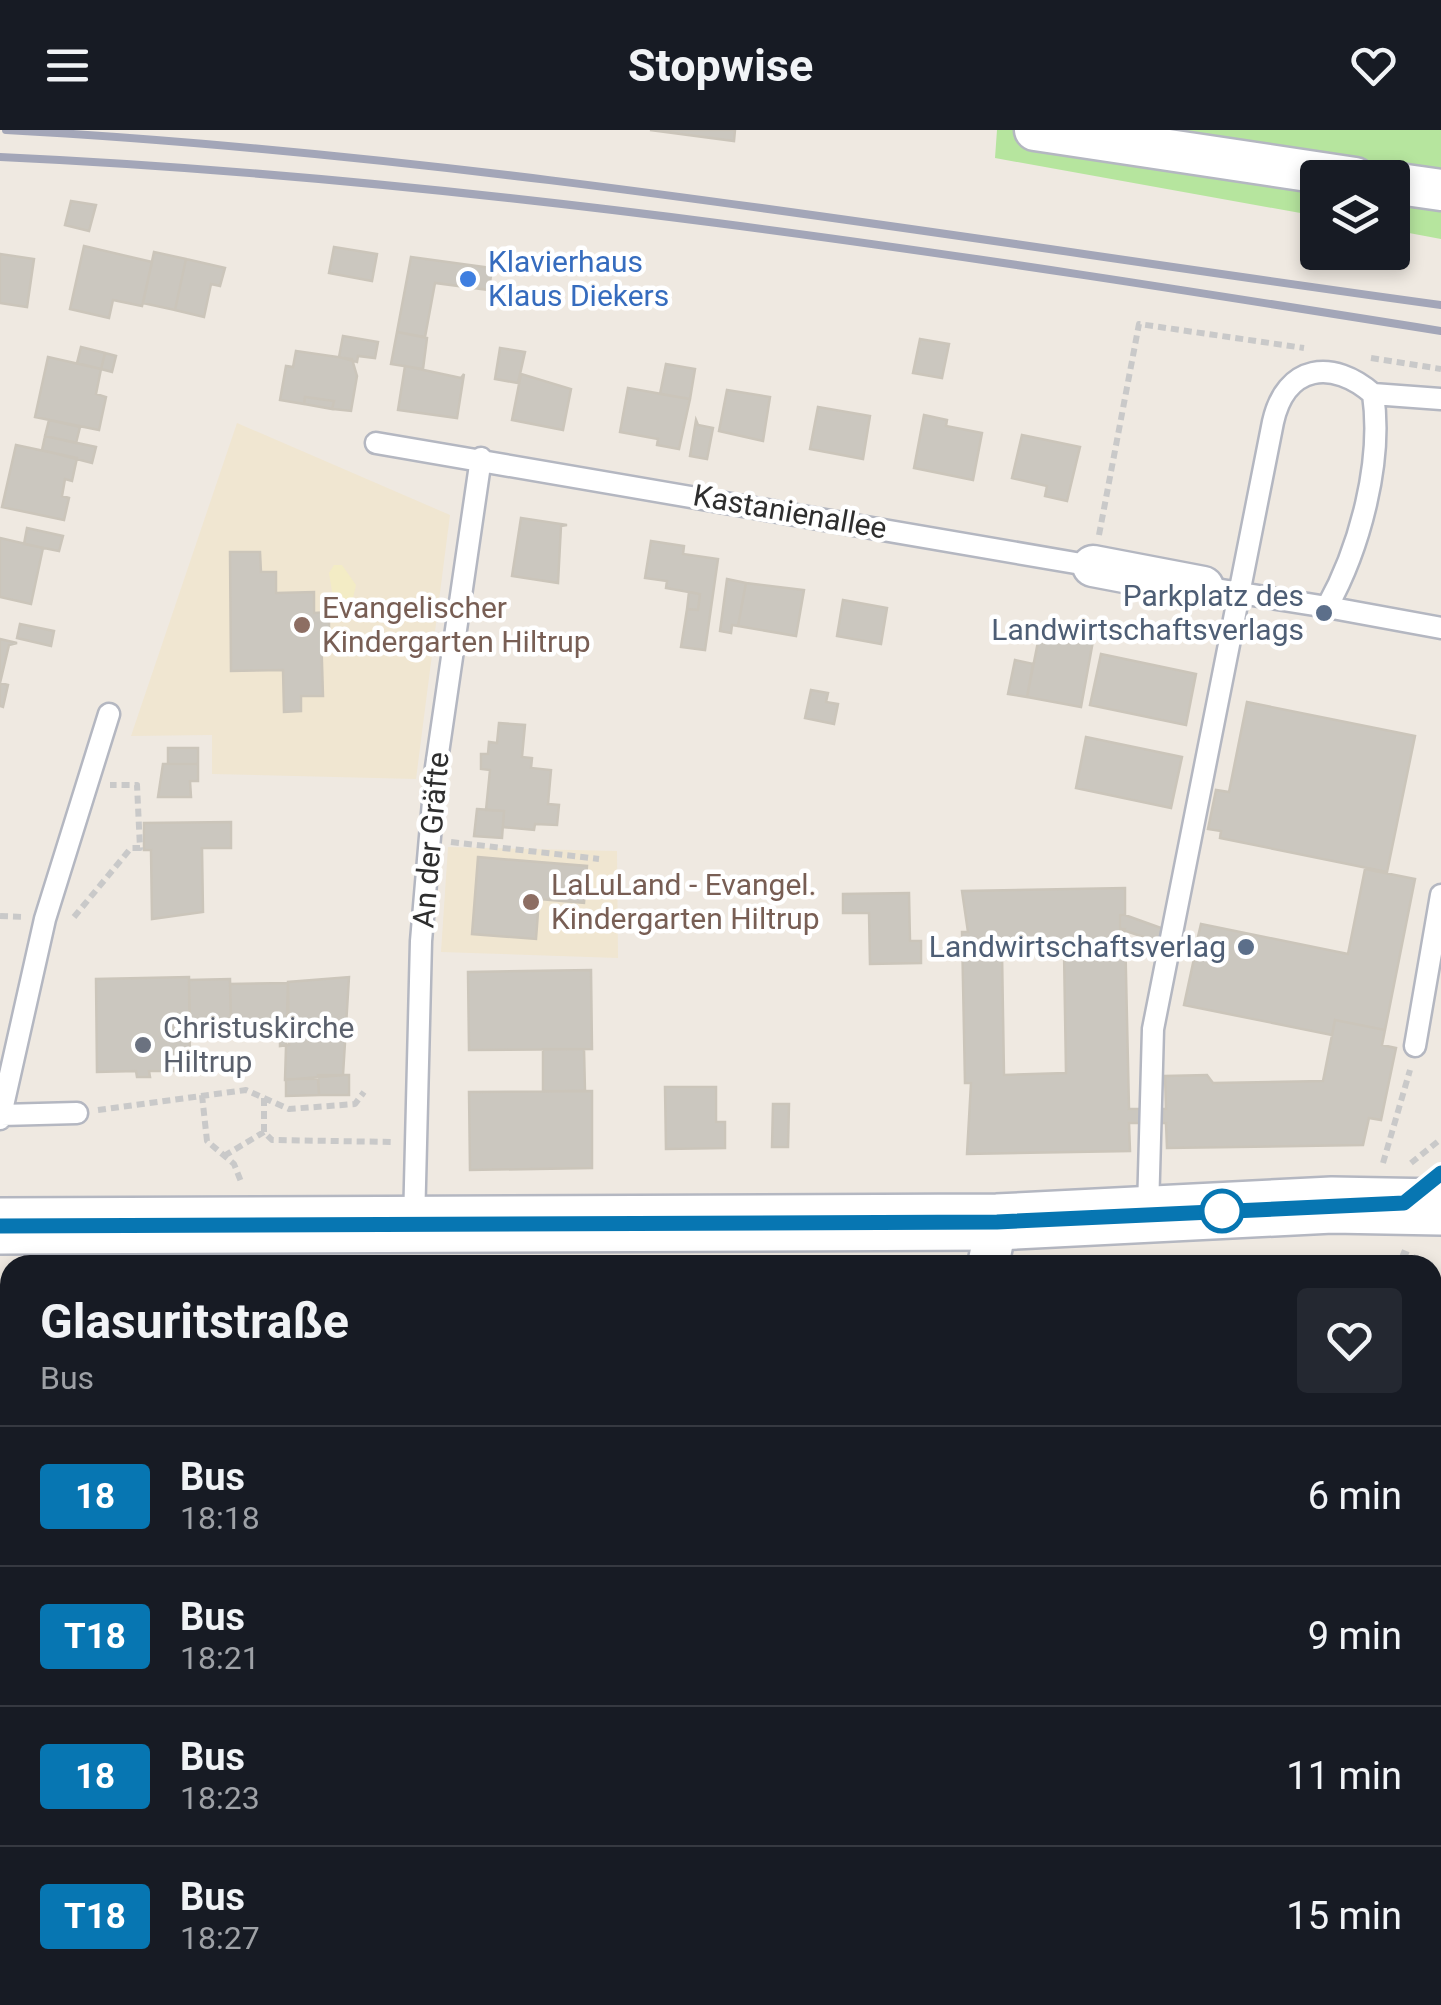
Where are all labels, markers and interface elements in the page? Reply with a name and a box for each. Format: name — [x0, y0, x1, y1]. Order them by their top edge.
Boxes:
icon: menu — [40, 38, 95, 93]
icon: heart — [1346, 38, 1401, 93]
text: Stopwise — [628, 39, 813, 92]
map controls — [1300, 160, 1410, 270]
button: layers — [1300, 160, 1410, 270]
place label: Klavierhaus Klaus Diekers — [488, 244, 669, 313]
marker: Klavierhaus Klaus Diekers — [457, 268, 479, 290]
street label: Kastanienallee — [691, 477, 890, 546]
place label: Parkplatz des Landwirtschaftsverlags — [991, 578, 1304, 647]
place label: Evangelischer Kindergarten Hiltrup — [322, 590, 591, 659]
marker: Parkplatz des Landwirtschaftsverlags — [1313, 602, 1335, 624]
marker: Evangelischer Kindergarten Hiltrup — [291, 614, 313, 636]
street label: An der Gräfte — [405, 751, 456, 929]
place label: LaLuLand - Evangel. Kindergarten Hiltrup — [551, 867, 820, 936]
marker: LaLuLand - Evangel. Kindergarten Hiltrup — [520, 891, 542, 913]
place label: Landwirtschaftsverlag — [929, 929, 1226, 964]
marker: Landwirtschaftsverlag — [1235, 936, 1257, 958]
place label: Christuskirche Hiltrup — [163, 1010, 354, 1079]
marker: Christuskirche Hiltrup — [132, 1034, 154, 1056]
unlabelled marker — [1201, 1190, 1243, 1232]
button: heart — [1297, 1288, 1402, 1393]
text: Glasuritstraße — [40, 1293, 349, 1350]
text: Bus — [40, 1359, 94, 1397]
text: Bus — [180, 1455, 245, 1499]
text: 6 min — [1308, 1474, 1402, 1518]
text: 18 — [75, 1476, 115, 1517]
text: 18:18 — [180, 1499, 260, 1537]
text: Bus — [180, 1595, 245, 1639]
text: 9 min — [1308, 1614, 1402, 1658]
text: T18 — [64, 1616, 126, 1657]
text: 18:21 — [180, 1639, 260, 1677]
text: Bus — [180, 1735, 245, 1779]
text: 11 min — [1286, 1754, 1402, 1798]
text: 18 — [75, 1756, 115, 1797]
text: 18:23 — [180, 1779, 260, 1817]
text: Bus — [180, 1875, 245, 1919]
text: 15 min — [1286, 1894, 1402, 1938]
text: T18 — [64, 1896, 126, 1937]
text: 18:27 — [180, 1919, 260, 1957]

